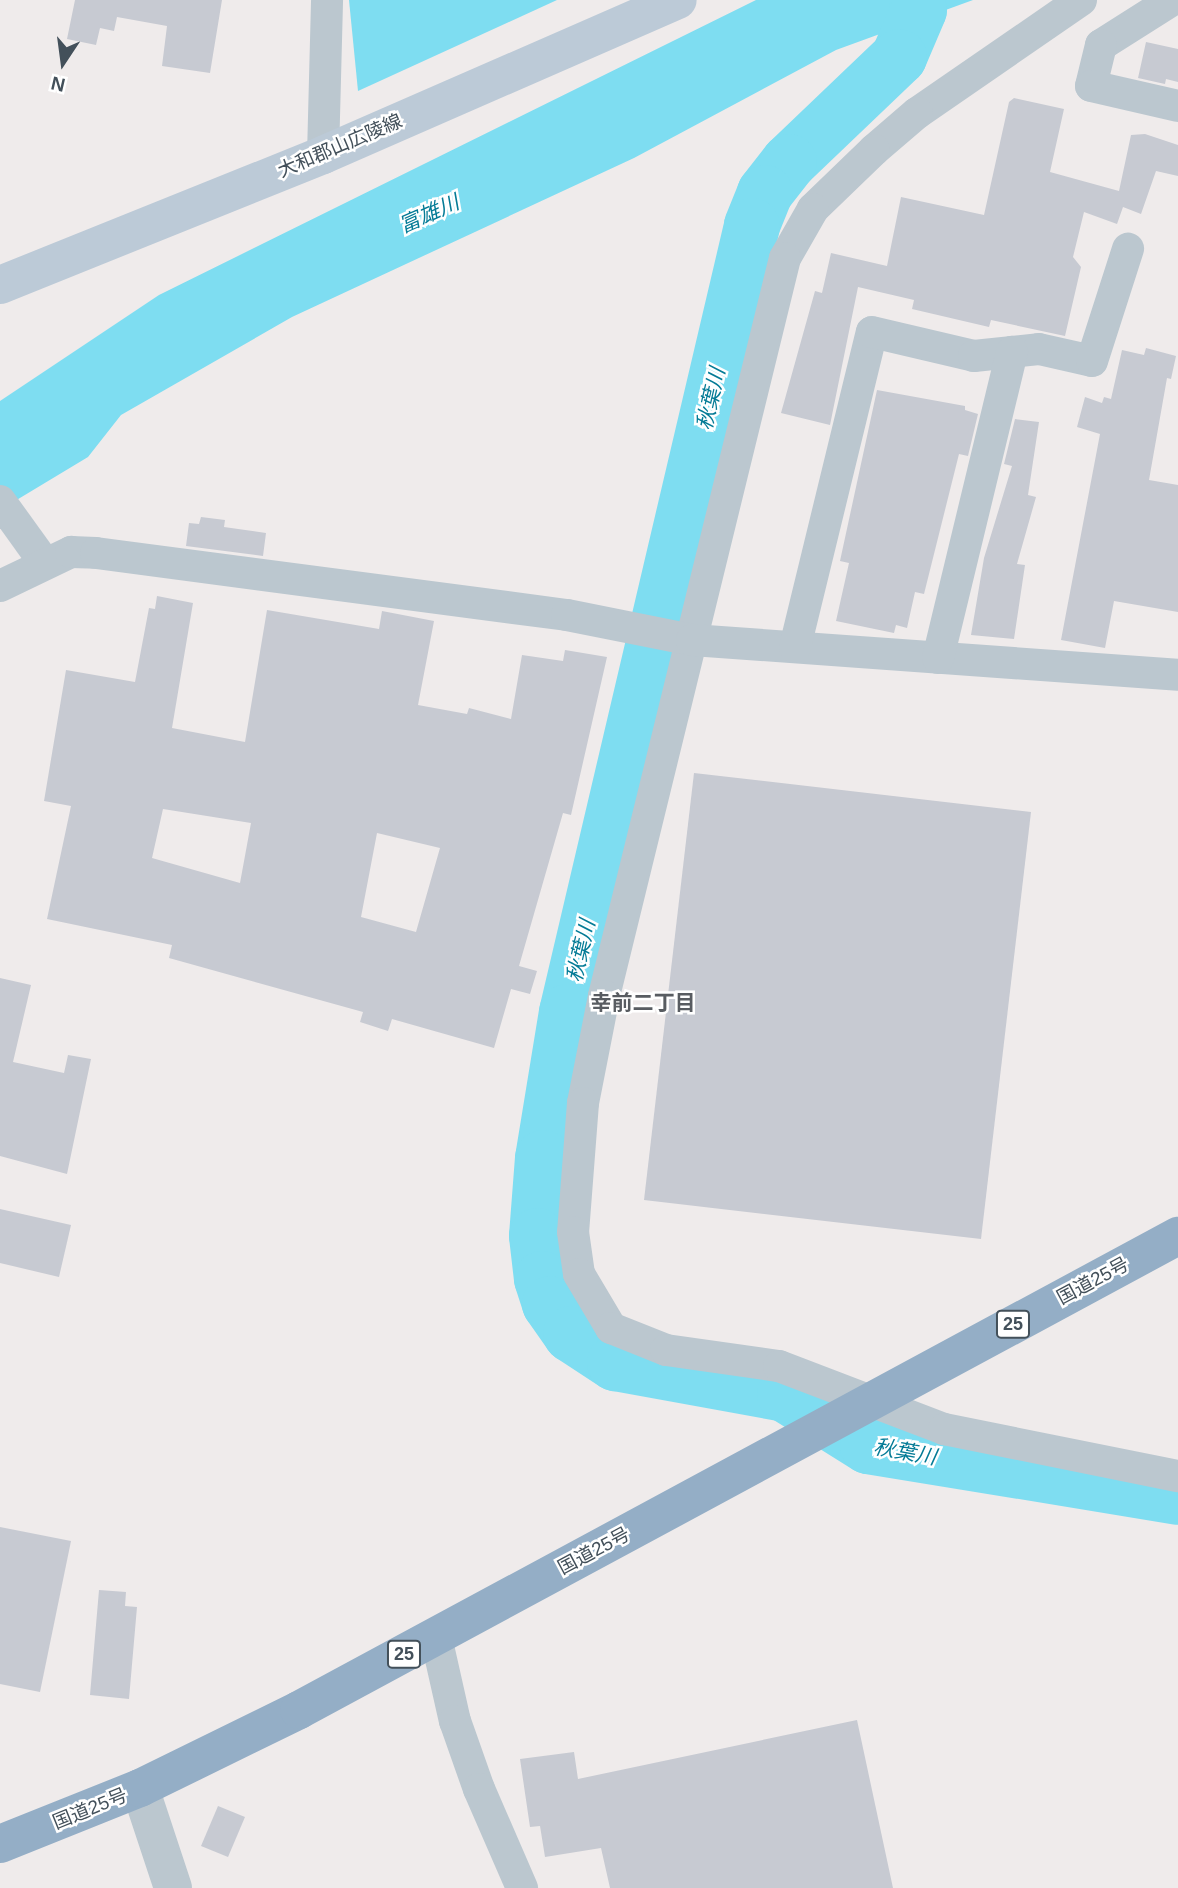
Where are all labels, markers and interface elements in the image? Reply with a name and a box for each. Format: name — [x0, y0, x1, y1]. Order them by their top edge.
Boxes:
north arrow — [28, 28, 98, 98]
text: N — [49, 72, 67, 96]
street label: 大和郡山広陵線 — [274, 110, 406, 182]
water label: 富雄川 — [395, 190, 463, 238]
water label: 秋葉川 — [692, 365, 730, 433]
water label: 秋葉川 — [562, 917, 600, 985]
district label: 幸前二丁目 — [591, 990, 695, 1016]
street label: 国道25号 — [1053, 1253, 1133, 1309]
road number: 25 — [996, 1310, 1030, 1338]
water label: 秋葉川 — [872, 1434, 938, 1470]
street label: 国道25号 — [554, 1523, 634, 1579]
road number: 25 — [386, 1639, 422, 1668]
street label: 国道25号 — [50, 1784, 130, 1834]

